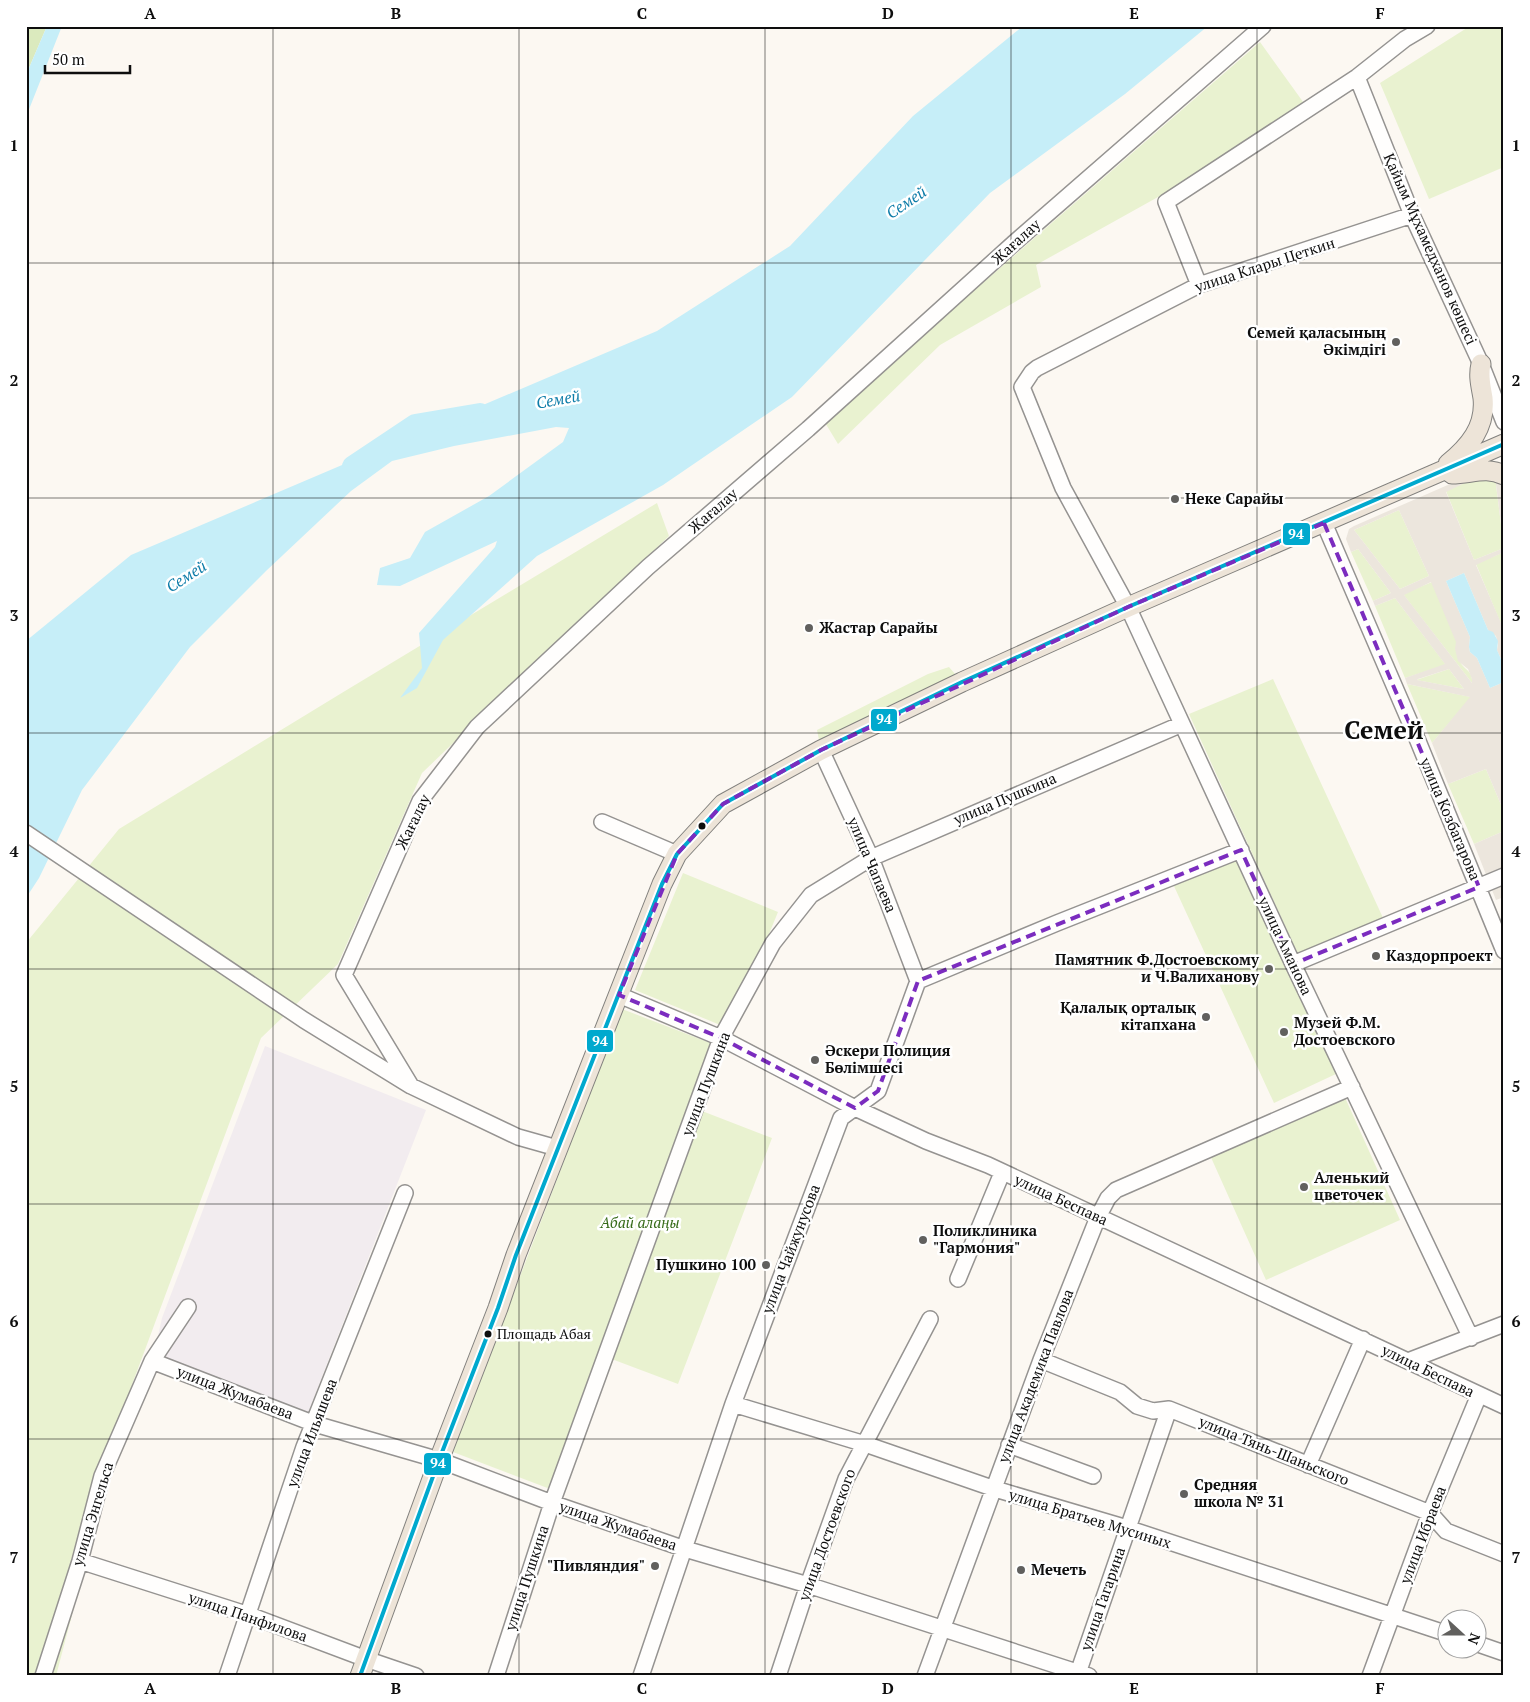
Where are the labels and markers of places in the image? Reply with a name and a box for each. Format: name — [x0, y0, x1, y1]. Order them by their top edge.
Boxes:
place label: Семей қаласының Әкімдігі — [1247, 322, 1386, 359]
marker: Семей қаласының Әкімдігі — [1390, 336, 1402, 348]
place label: Неке Сарайы — [1185, 488, 1284, 508]
marker: Неке Сарайы — [1169, 493, 1181, 505]
place label: Жастар Сарайы — [819, 617, 938, 637]
marker: Жастар Сарайы — [803, 622, 815, 634]
unlabelled marker — [697, 821, 707, 831]
place label: Каздорпроект — [1386, 945, 1493, 965]
place label: Памятник Ф.Достоевскому и Ч.Валиханову — [1055, 949, 1260, 986]
marker: Каздорпроект — [1370, 950, 1382, 962]
marker: Памятник Ф.Достоевскому и Ч.Валиханову — [1263, 963, 1275, 975]
place label: Қалалық орталық кітапхана — [1060, 997, 1197, 1034]
marker: Қалалық орталық кітапхана — [1200, 1011, 1212, 1023]
place label: Музей Ф.М. Достоевского — [1294, 1012, 1395, 1049]
marker: Музей Ф.М. Достоевского — [1278, 1026, 1290, 1038]
place label: Әскери Полиция Бөлімшесі — [825, 1040, 951, 1077]
marker: Әскери Полиция Бөлімшесі — [809, 1054, 821, 1066]
place label: Аленький цветочек — [1314, 1167, 1389, 1204]
marker: Аленький цветочек — [1298, 1181, 1310, 1193]
place label: Поликлиника "Гармония" — [933, 1220, 1038, 1257]
marker: Поликлиника "Гармония" — [917, 1234, 929, 1246]
place label: Пушкино 100 — [656, 1254, 757, 1274]
marker: Пушкино 100 — [760, 1259, 772, 1271]
place label: Площадь Абая — [497, 1324, 591, 1343]
marker: Площадь Абая — [483, 1329, 493, 1339]
place label: Средняя школа № 31 — [1194, 1474, 1285, 1511]
marker: Средняя школа № 31 — [1178, 1488, 1190, 1500]
place label: "Пивляндия" — [547, 1555, 645, 1575]
place label: Мечеть — [1031, 1559, 1086, 1579]
marker: "Пивляндия" — [649, 1560, 661, 1572]
marker: Мечеть — [1015, 1564, 1027, 1576]

